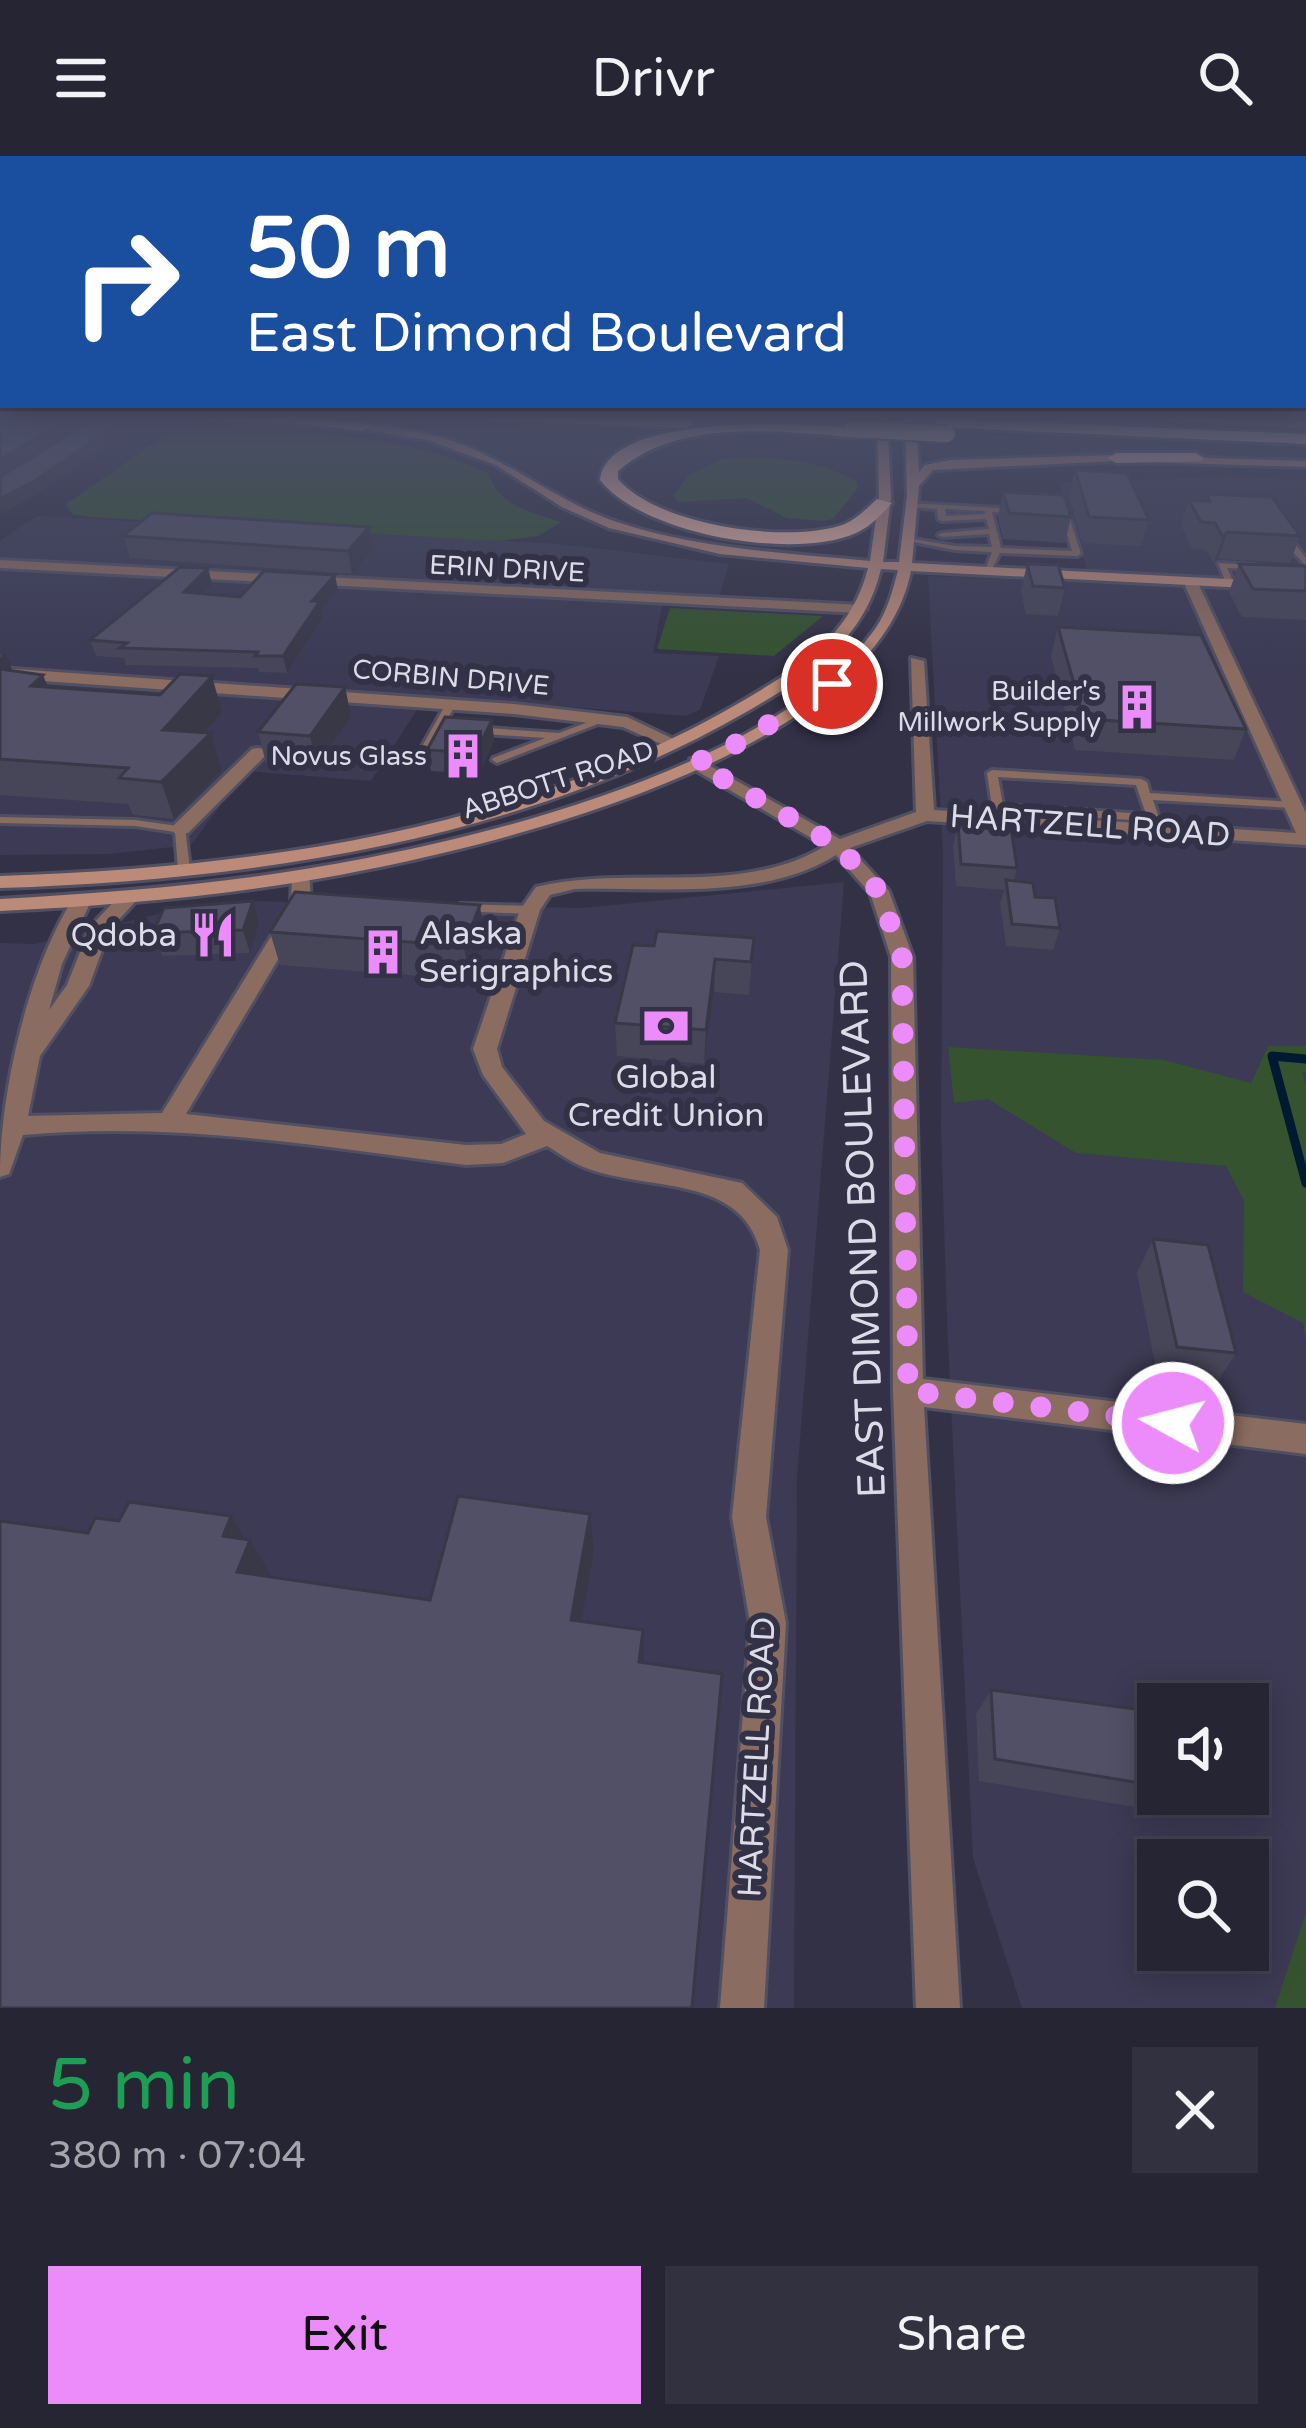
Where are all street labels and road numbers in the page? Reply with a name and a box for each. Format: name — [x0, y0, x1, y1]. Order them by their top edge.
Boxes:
street label: ERIN DRIVE — [428, 548, 586, 590]
street label: CORBIN DRIVE — [351, 653, 551, 703]
street label: ABBOTT ROAD — [458, 733, 658, 827]
street label: HARTZELL ROAD — [948, 797, 1232, 855]
street label: EAST DIMOND BOULEVARD — [830, 959, 896, 1499]
street label: HARTZELL ROAD — [730, 1616, 784, 1898]

